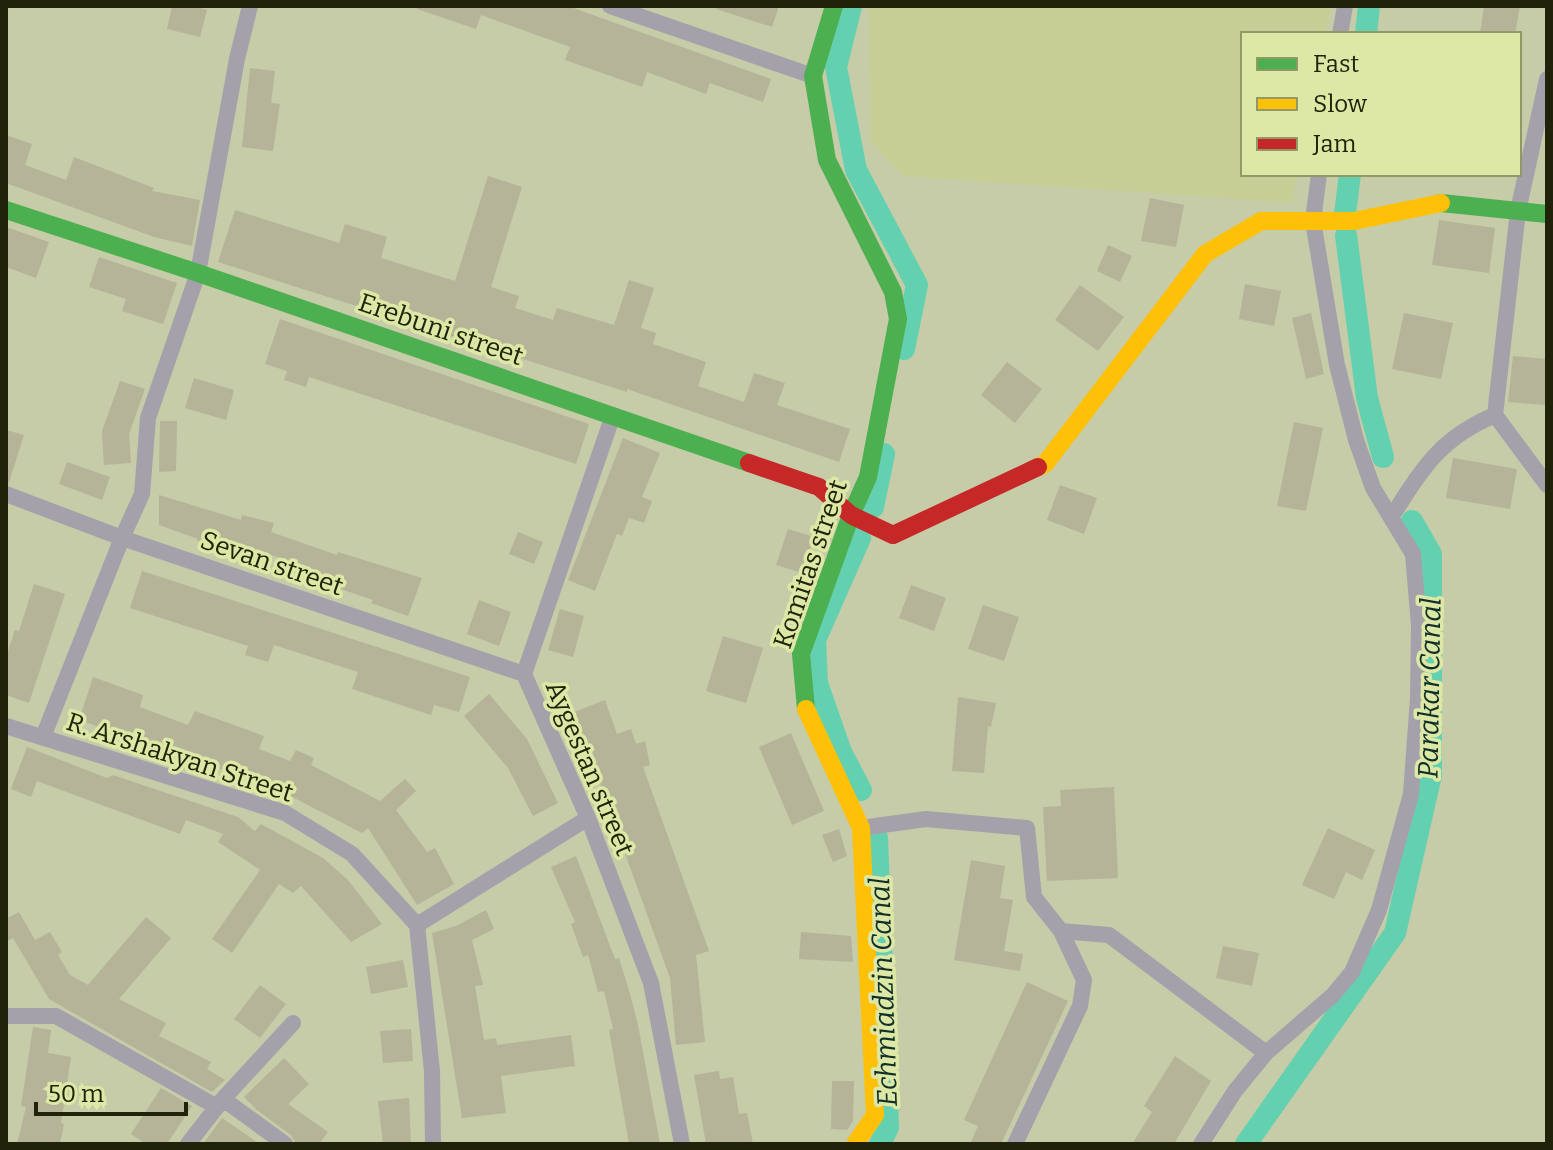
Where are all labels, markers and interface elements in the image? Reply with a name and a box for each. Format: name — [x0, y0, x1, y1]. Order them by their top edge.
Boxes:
legend — [1241, 32, 1521, 176]
text: Fast — [1313, 50, 1359, 78]
text: Slow — [1313, 90, 1368, 118]
text: Jam — [1312, 130, 1357, 158]
street label: Erebuni street — [354, 287, 528, 372]
street label: Komitas street — [767, 475, 854, 653]
street label: Sevan street — [197, 525, 348, 603]
water label: Parakar Canal — [1411, 597, 1448, 779]
street label: Aygestan street — [539, 676, 641, 861]
street label: R. Arshakyan Street — [62, 706, 298, 809]
water label: Echmiadzin Canal — [863, 877, 904, 1107]
scale bar — [36, 1066, 186, 1116]
text: 50 m — [48, 1080, 104, 1108]

